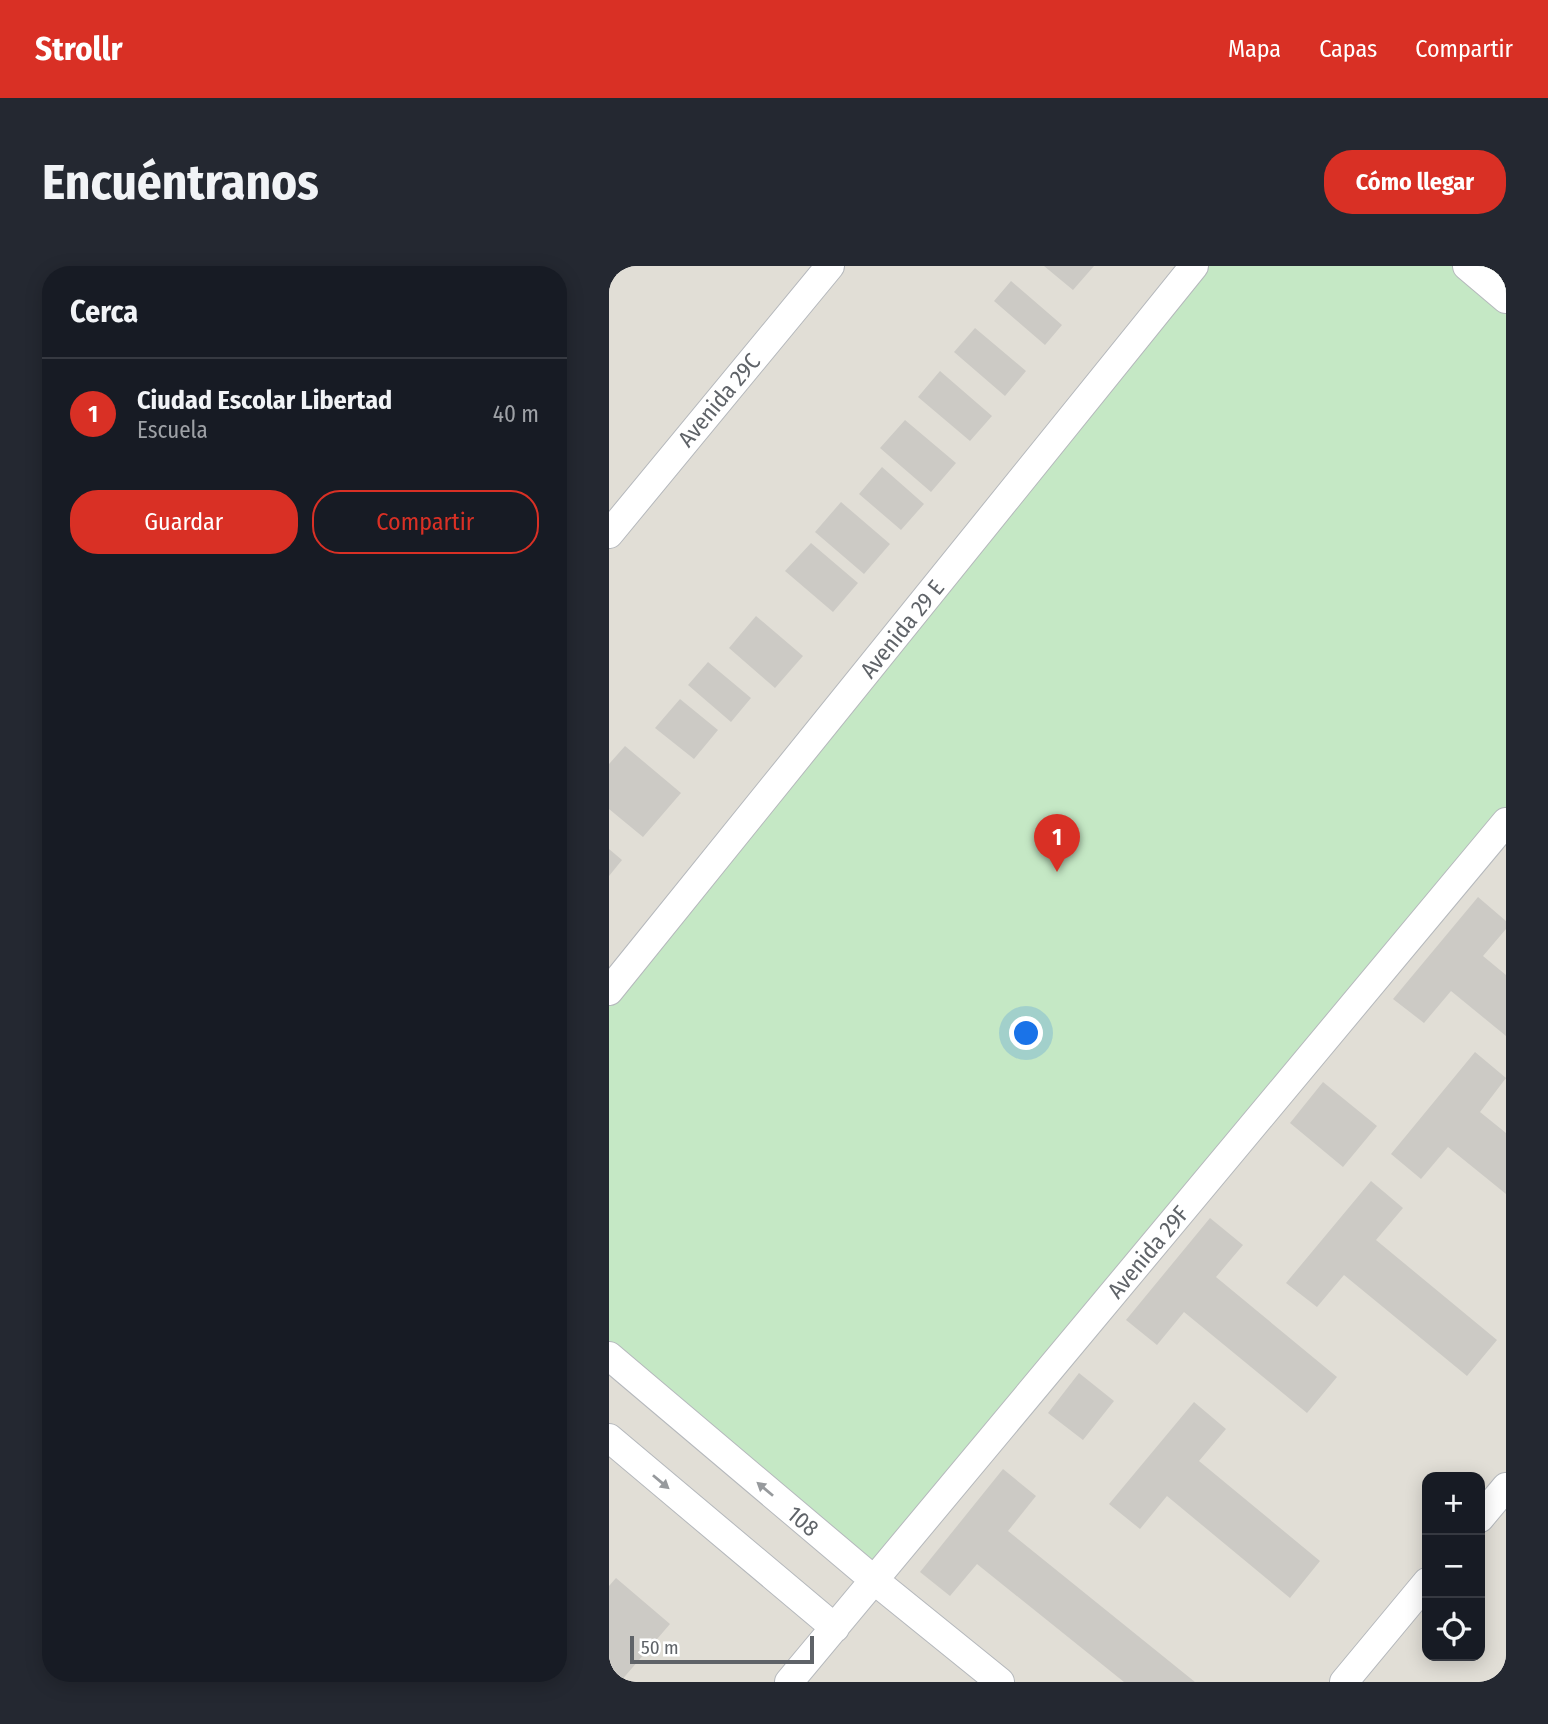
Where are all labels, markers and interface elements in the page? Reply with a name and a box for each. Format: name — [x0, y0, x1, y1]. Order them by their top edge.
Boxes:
text: Strollr — [35, 29, 123, 69]
text: Mapa — [1228, 35, 1281, 63]
text: Capas — [1319, 35, 1377, 63]
text: Compartir — [1415, 35, 1513, 63]
button: Cómo llegar — [1324, 150, 1506, 214]
text: Encuéntranos — [42, 153, 319, 212]
text: Cerca — [70, 294, 138, 330]
street label: Avenida 29C — [672, 347, 766, 452]
text: Ciudad Escolar Libertad — [137, 385, 392, 416]
text: 1 — [88, 400, 98, 428]
text: 40 m — [493, 400, 539, 428]
text: Escuela — [137, 416, 208, 444]
button: Guardar — [70, 490, 298, 554]
button: Compartir — [312, 490, 539, 554]
street label: Avenida 29 E — [854, 574, 950, 684]
pin: 1 — [1034, 814, 1080, 872]
your location — [1009, 1016, 1043, 1050]
street label: Avenida 29F — [1101, 1200, 1195, 1304]
map controls — [1422, 1472, 1485, 1661]
button: + — [1422, 1472, 1485, 1535]
one-way arrow — [653, 1474, 670, 1489]
one-way arrow — [757, 1482, 774, 1497]
street label: 108 — [782, 1500, 824, 1542]
button: − — [1422, 1535, 1485, 1598]
button: locate — [1422, 1598, 1485, 1661]
scale bar — [630, 1633, 814, 1665]
text: 50 m — [641, 1636, 679, 1659]

